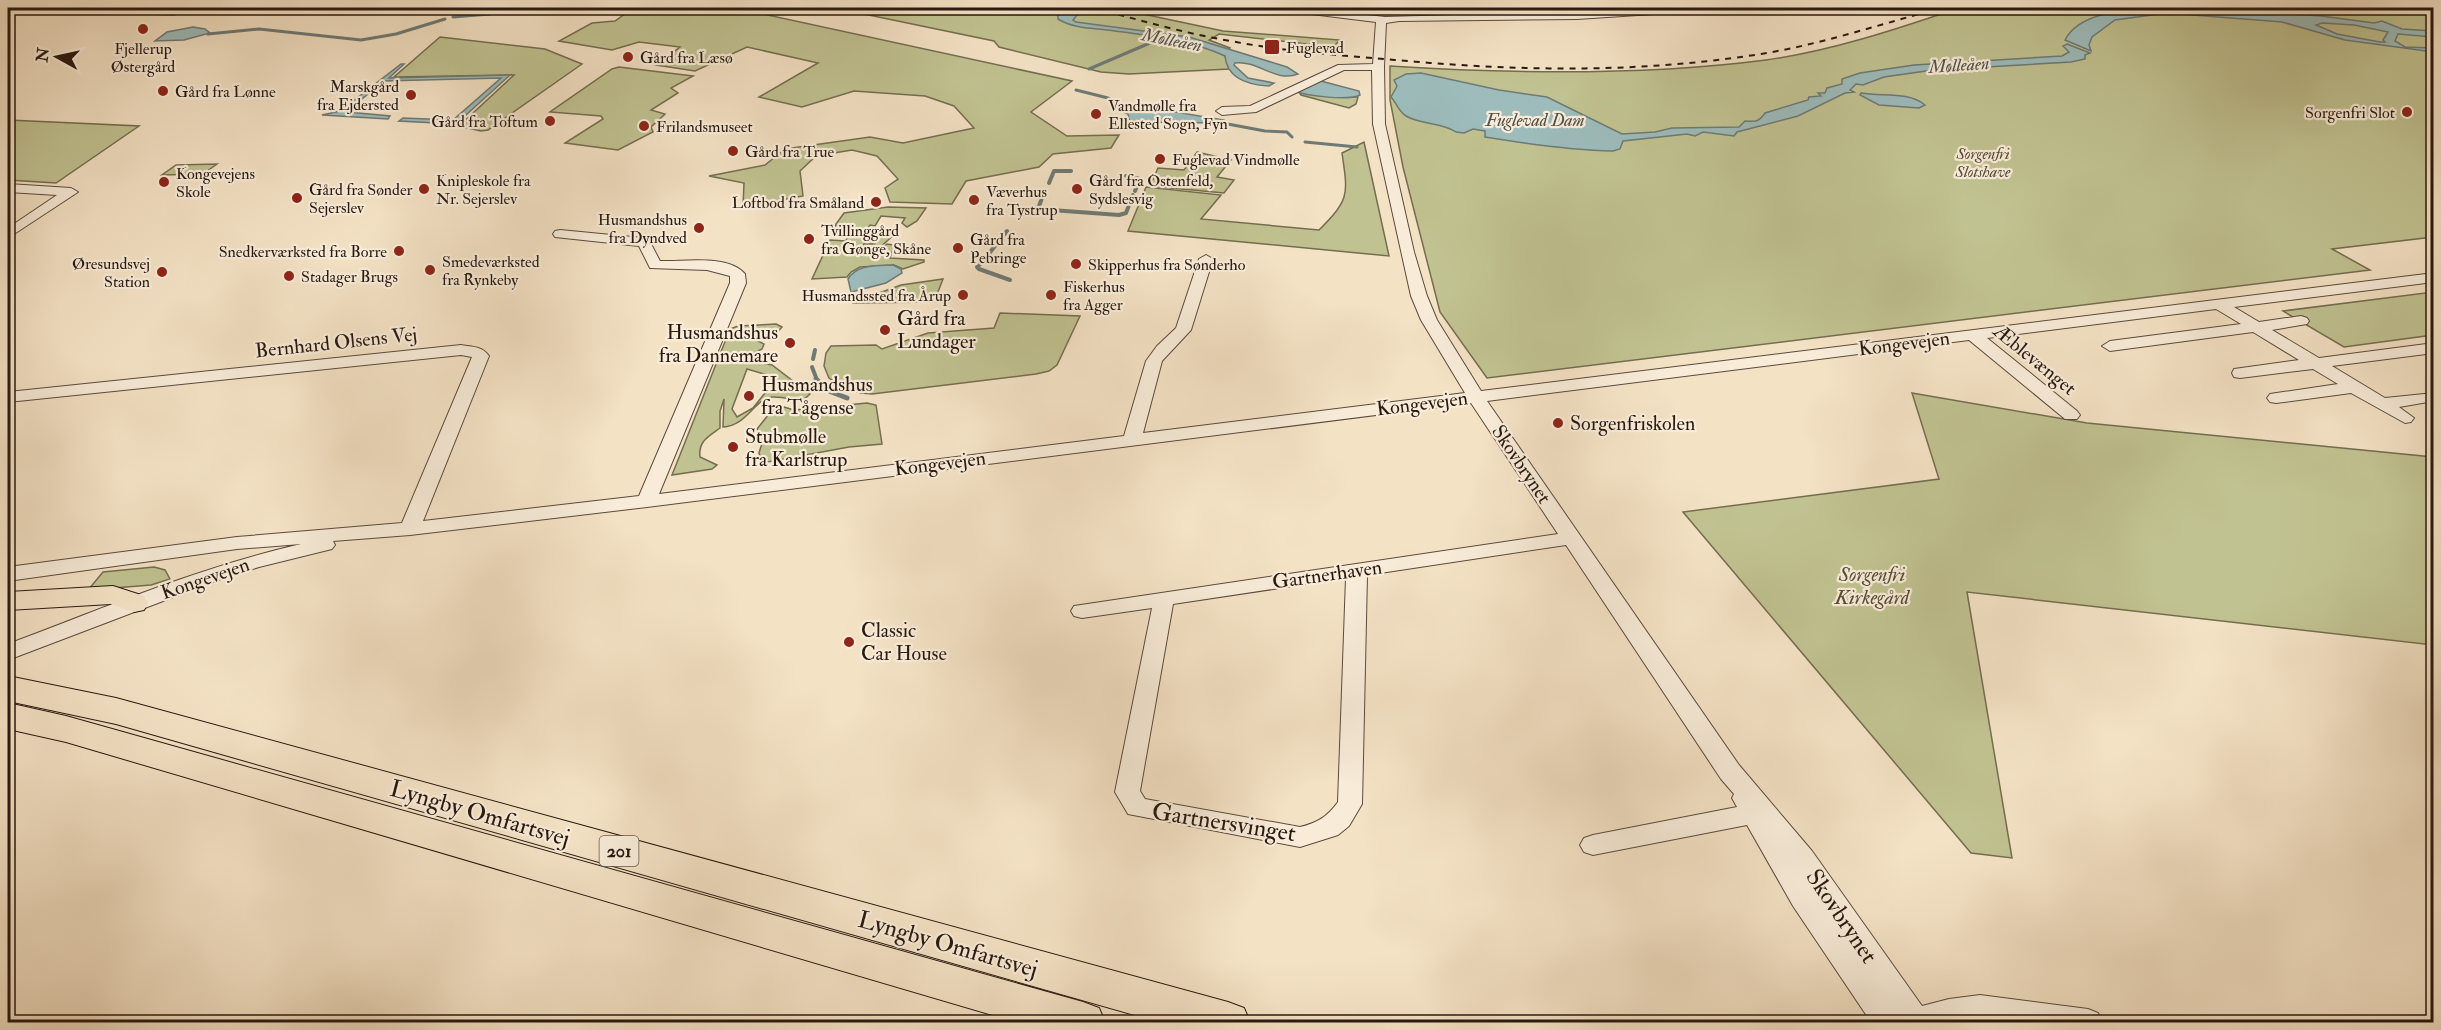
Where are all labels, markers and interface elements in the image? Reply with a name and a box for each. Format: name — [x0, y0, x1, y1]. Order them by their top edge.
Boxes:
marker: Fjellerup Østergård — [136, 22, 150, 36]
water label: Mølleåen — [1139, 23, 1204, 58]
north arrow — [27, 27, 87, 87]
marker: Fuglevad — [1263, 38, 1281, 56]
place label: Fuglevad — [1286, 38, 1344, 58]
place label: Fjellerup Østergård — [111, 39, 175, 77]
text: N — [32, 46, 54, 65]
place label: Gård fra Læsø — [640, 48, 733, 68]
marker: Gård fra Læsø — [621, 50, 635, 64]
water label: Mølleåen — [1927, 52, 1990, 79]
place label: Marskgård fra Ejdersted — [317, 77, 399, 115]
place label: Gård fra Lønne — [175, 82, 276, 102]
marker: Gård fra Lønne — [156, 84, 170, 98]
marker: Marskgård fra Ejdersted — [404, 88, 418, 102]
place label: Vandmølle fra Ellested Sogn, Fyn — [1108, 96, 1228, 134]
place label: Sorgenfri Slot — [2305, 103, 2395, 123]
marker: Sorgenfri Slot — [2400, 105, 2414, 119]
marker: Vandmølle fra Ellested Sogn, Fyn — [1089, 107, 1103, 121]
water label: Fuglevad Dam — [1484, 109, 1585, 132]
place label: Gård fra Toftum — [431, 112, 539, 132]
marker: Gård fra Toftum — [543, 114, 557, 128]
place label: Frilandsmuseet — [656, 117, 753, 137]
marker: Frilandsmuseet — [637, 119, 651, 133]
place label: Gård fra True — [745, 142, 835, 162]
marker: Gård fra True — [726, 144, 740, 158]
park label: Sorgenfri Slotshave — [1955, 144, 2011, 182]
place label: Fuglevad Vindmølle — [1172, 150, 1300, 170]
marker: Fuglevad Vindmølle — [1153, 152, 1167, 166]
place label: Kongevejens Skole — [176, 164, 255, 202]
place label: Knipleskole fra Nr. Sejerslev — [436, 171, 531, 209]
place label: Gård fra Ostenfeld, Sydslesvig — [1089, 171, 1214, 209]
marker: Kongevejens Skole — [157, 175, 171, 189]
place label: Gård fra Sønder Sejerslev — [309, 180, 413, 218]
marker: Knipleskole fra Nr. Sejerslev — [417, 182, 431, 196]
place label: Væverhus fra Tystrup — [986, 182, 1057, 221]
marker: Gård fra Ostenfeld, Sydslesvig — [1070, 182, 1084, 196]
marker: Gård fra Sønder Sejerslev — [290, 191, 304, 205]
place label: Loftbod fra Småland — [732, 193, 864, 213]
marker: Væverhus fra Tystrup — [967, 193, 981, 207]
marker: Loftbod fra Småland — [869, 195, 883, 209]
place label: Husmandshus fra Dyndved — [598, 210, 687, 248]
marker: Husmandshus fra Dyndved — [692, 221, 706, 235]
place label: Tvillinggård fra Gønge, Skåne — [821, 221, 931, 259]
place label: Gård fra Pebringe — [970, 230, 1027, 268]
marker: Tvillinggård fra Gønge, Skåne — [802, 232, 816, 246]
marker: Gård fra Pebringe — [951, 241, 965, 255]
place label: Snedkerværksted fra Borre — [219, 242, 387, 262]
marker: Snedkerværksted fra Borre — [392, 244, 406, 258]
place label: Smedeværksted fra Rynkeby — [442, 252, 540, 290]
place label: Øresundsvej Station — [72, 254, 150, 292]
place label: Skipperhus fra Sønderho — [1088, 255, 1246, 276]
marker: Skipperhus fra Sønderho — [1069, 257, 1083, 271]
marker: Smedeværksted fra Rynkeby — [423, 263, 437, 277]
marker: Øresundsvej Station — [155, 265, 169, 279]
place label: Stadager Brugs — [301, 267, 398, 287]
marker: Stadager Brugs — [282, 269, 296, 283]
place label: Fiskerhus fra Agger — [1063, 277, 1125, 315]
place label: Husmandssted fra Årup — [802, 286, 951, 307]
marker: Husmandssted fra Årup — [956, 288, 970, 302]
marker: Fiskerhus fra Agger — [1044, 288, 1058, 302]
place label: Gård fra Lundager — [897, 306, 976, 354]
street label: Æblevænget — [1987, 317, 2082, 401]
place label: Husmandshus fra Dannemare — [659, 320, 778, 368]
street label: Bernhard Olsens Vej — [254, 322, 418, 363]
marker: Gård fra Lundager — [878, 323, 892, 337]
street label: Kongevejen — [1857, 325, 1951, 362]
marker: Husmandshus fra Dannemare — [783, 336, 797, 350]
place label: Husmandshus fra Tågense — [761, 372, 873, 420]
street label: Kongevejen — [1375, 385, 1469, 422]
marker: Husmandshus fra Tågense — [742, 389, 756, 403]
place label: Sorgenfriskolen — [1570, 411, 1695, 436]
marker: Sorgenfriskolen — [1551, 416, 1565, 430]
street label: Skovbrynet — [1486, 420, 1557, 509]
place label: Stubmølle fra Karlstrup — [745, 424, 847, 473]
marker: Stubmølle fra Karlstrup — [726, 440, 740, 454]
street label: Kongevejen — [893, 445, 987, 482]
street label: Kongevejen — [158, 552, 253, 605]
street label: Gartnerhaven — [1271, 554, 1384, 595]
park label: Sorgenfri Kirkegård — [1834, 562, 1911, 610]
place label: Classic Car House — [861, 618, 947, 666]
marker: Classic Car House — [842, 635, 856, 649]
street label: Lyngby Omfartsvej — [386, 773, 573, 854]
street label: Gartnersvinget — [1150, 796, 1298, 849]
road number: 201 — [600, 836, 638, 866]
street label: Skovbrynet — [1799, 863, 1885, 970]
street label: Lyngby Omfartsvej — [854, 904, 1041, 985]

